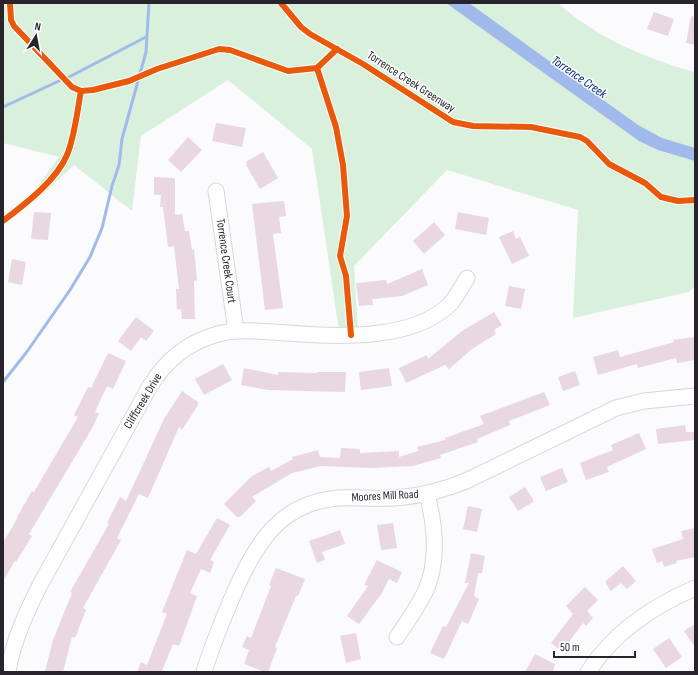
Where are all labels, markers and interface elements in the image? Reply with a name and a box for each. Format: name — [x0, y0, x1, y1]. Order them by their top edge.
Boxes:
north arrow — [16, 16, 56, 56]
text: N — [34, 20, 42, 34]
street label: Torrence Creek Greenway — [364, 48, 458, 116]
water label: Torrence Creek — [548, 52, 611, 103]
street label: Torrence Creek Court — [213, 218, 239, 305]
street label: Cliffcreek Drive — [121, 370, 166, 432]
street label: Moores Mill Road — [351, 487, 419, 505]
scale bar — [554, 633, 635, 659]
text: 50 m — [560, 640, 580, 655]

